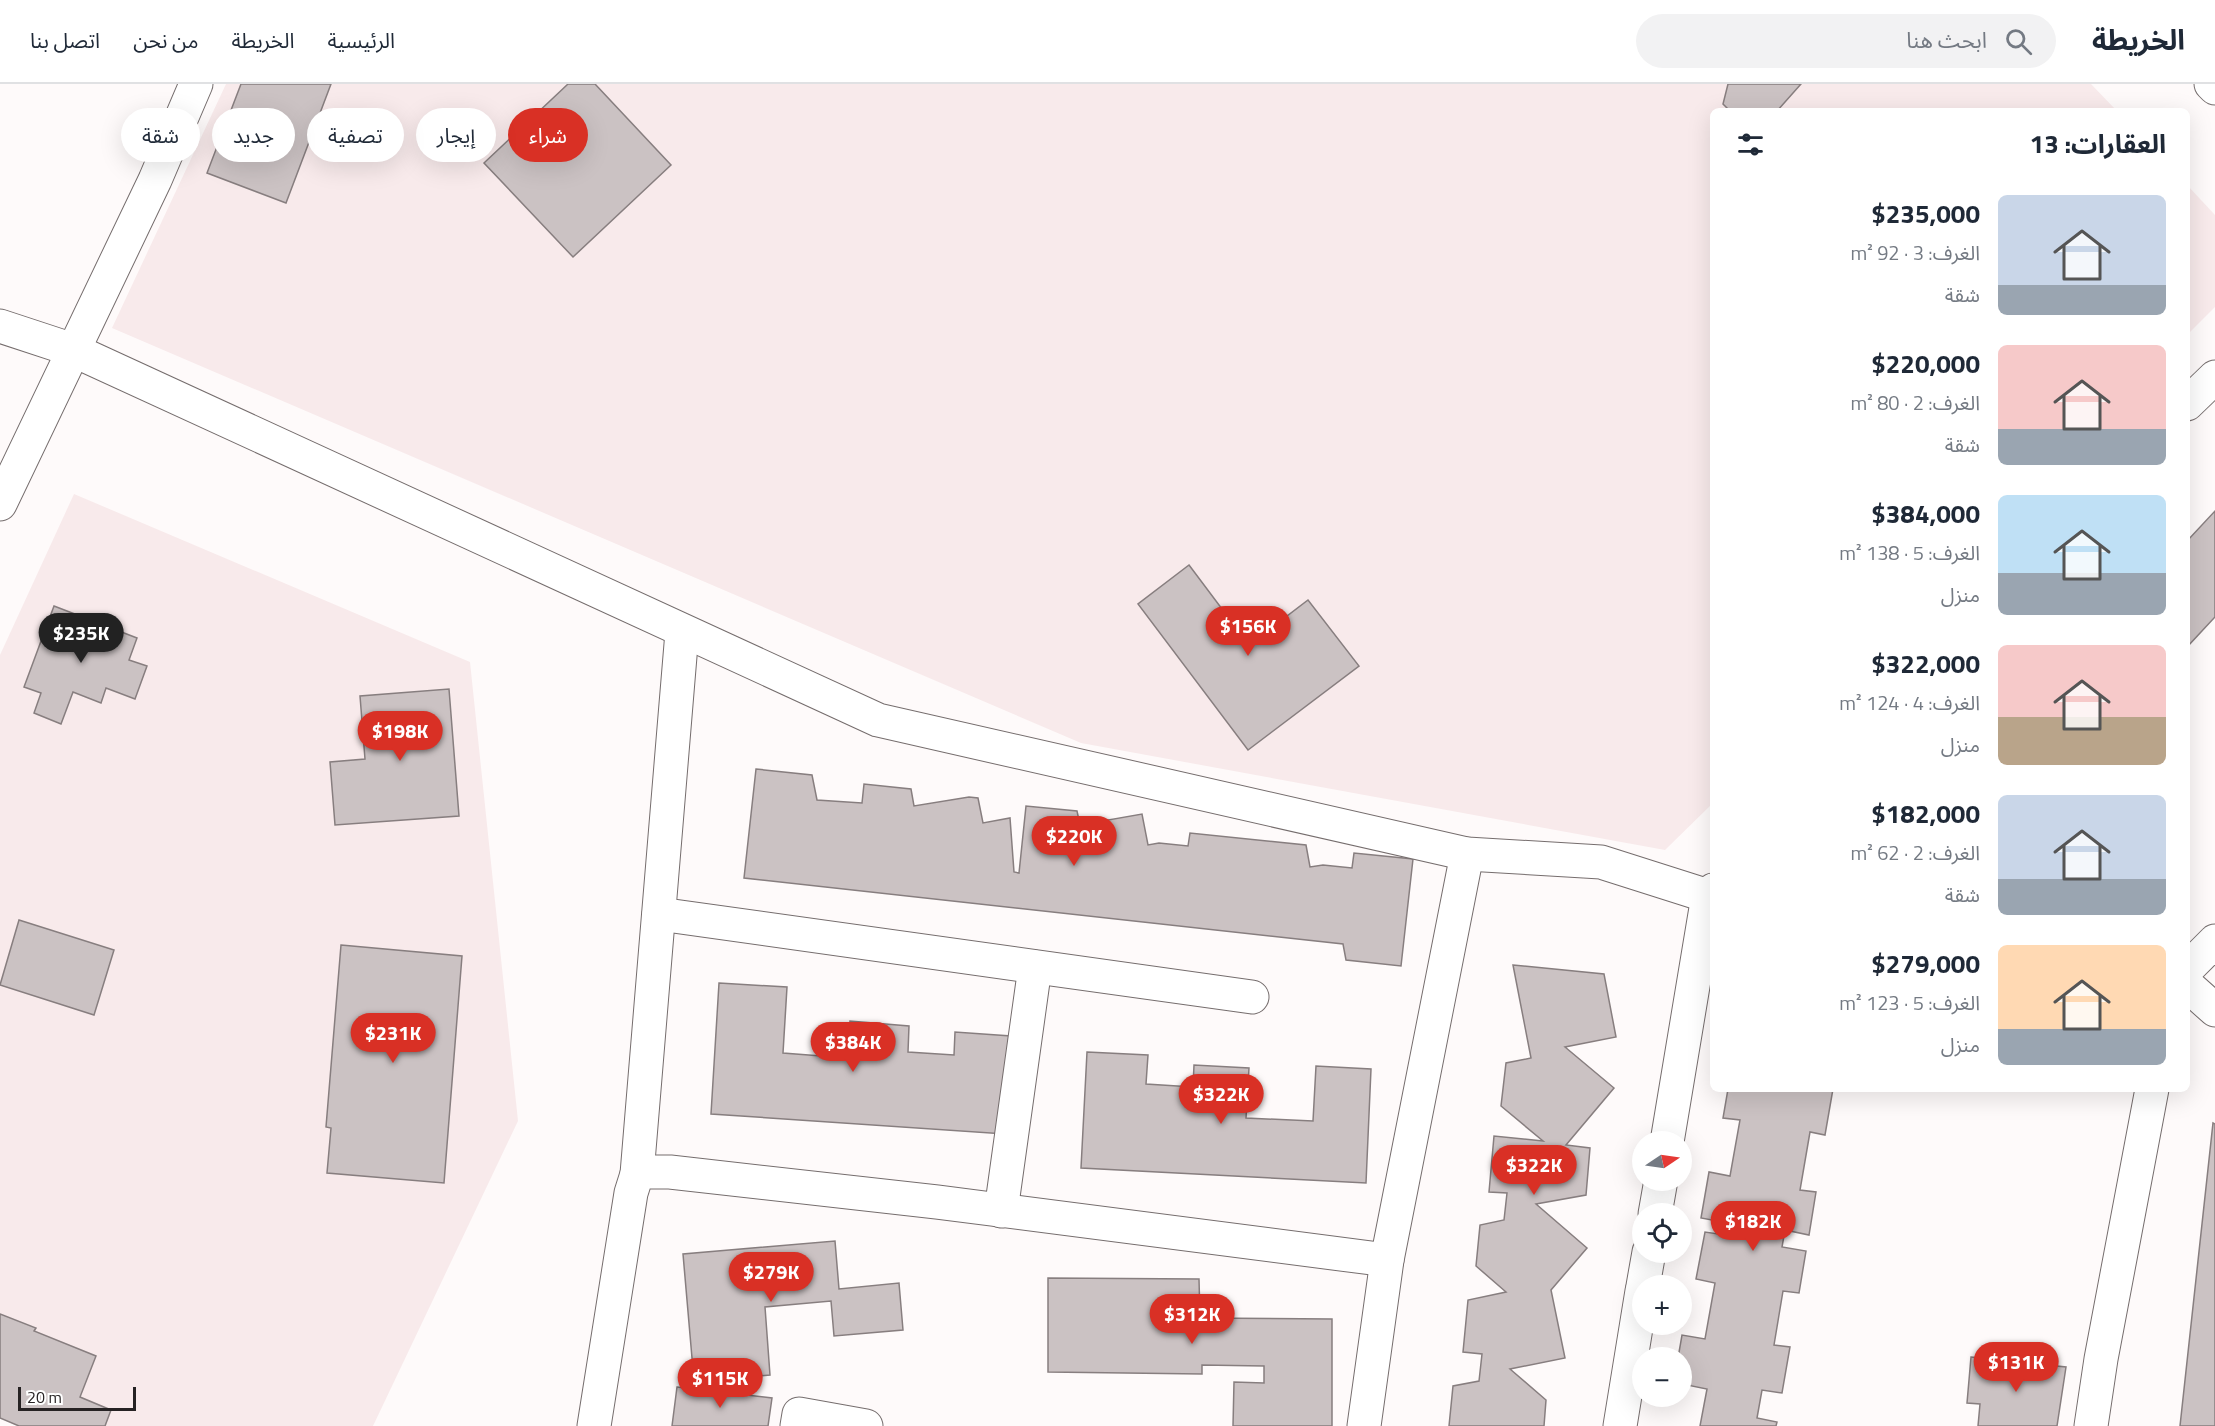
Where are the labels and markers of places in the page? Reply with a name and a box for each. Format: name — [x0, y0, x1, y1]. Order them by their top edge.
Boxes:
pin: $156K — [1206, 606, 1290, 657]
pin: $235K — [39, 613, 123, 664]
pin: $198K — [358, 711, 442, 762]
pin: $220K — [1032, 816, 1116, 867]
pin: $231K — [351, 1013, 435, 1064]
pin: $384K — [811, 1022, 895, 1073]
pin: $322K — [1179, 1074, 1263, 1125]
pin: $322K — [1492, 1145, 1576, 1196]
pin: $182K — [1711, 1201, 1795, 1252]
pin: $279K — [729, 1252, 813, 1303]
pin: $312K — [1150, 1294, 1234, 1345]
pin: $131K — [1974, 1342, 2058, 1393]
pin: $115K — [678, 1358, 762, 1409]

